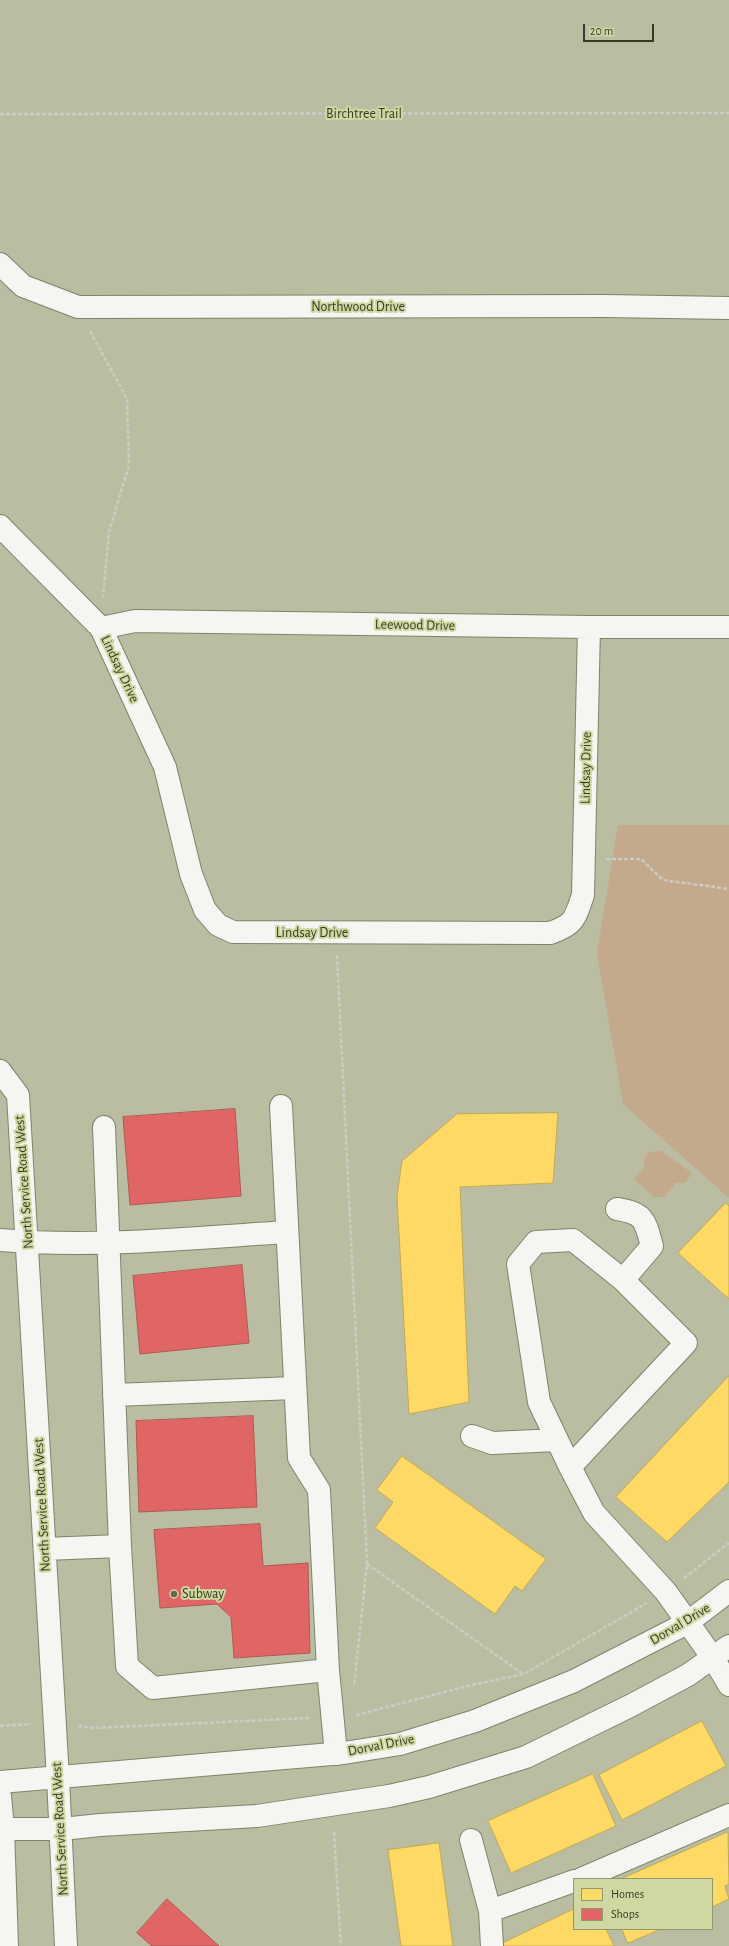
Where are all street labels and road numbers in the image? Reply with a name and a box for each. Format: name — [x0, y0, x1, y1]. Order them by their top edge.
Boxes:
street label: Birchtree Trail — [326, 106, 402, 122]
street label: Northwood Drive — [311, 299, 405, 315]
street label: Leewood Drive — [375, 616, 455, 634]
street label: Lindsay Drive — [97, 633, 143, 705]
street label: Lindsay Drive — [577, 732, 595, 804]
street label: Lindsay Drive — [276, 925, 348, 941]
street label: North Service Road West — [11, 1115, 37, 1249]
street label: North Service Road West — [30, 1438, 54, 1572]
street label: Dorval Drive — [647, 1599, 713, 1649]
street label: Dorval Drive — [346, 1730, 416, 1760]
street label: North Service Road West — [48, 1762, 72, 1896]

